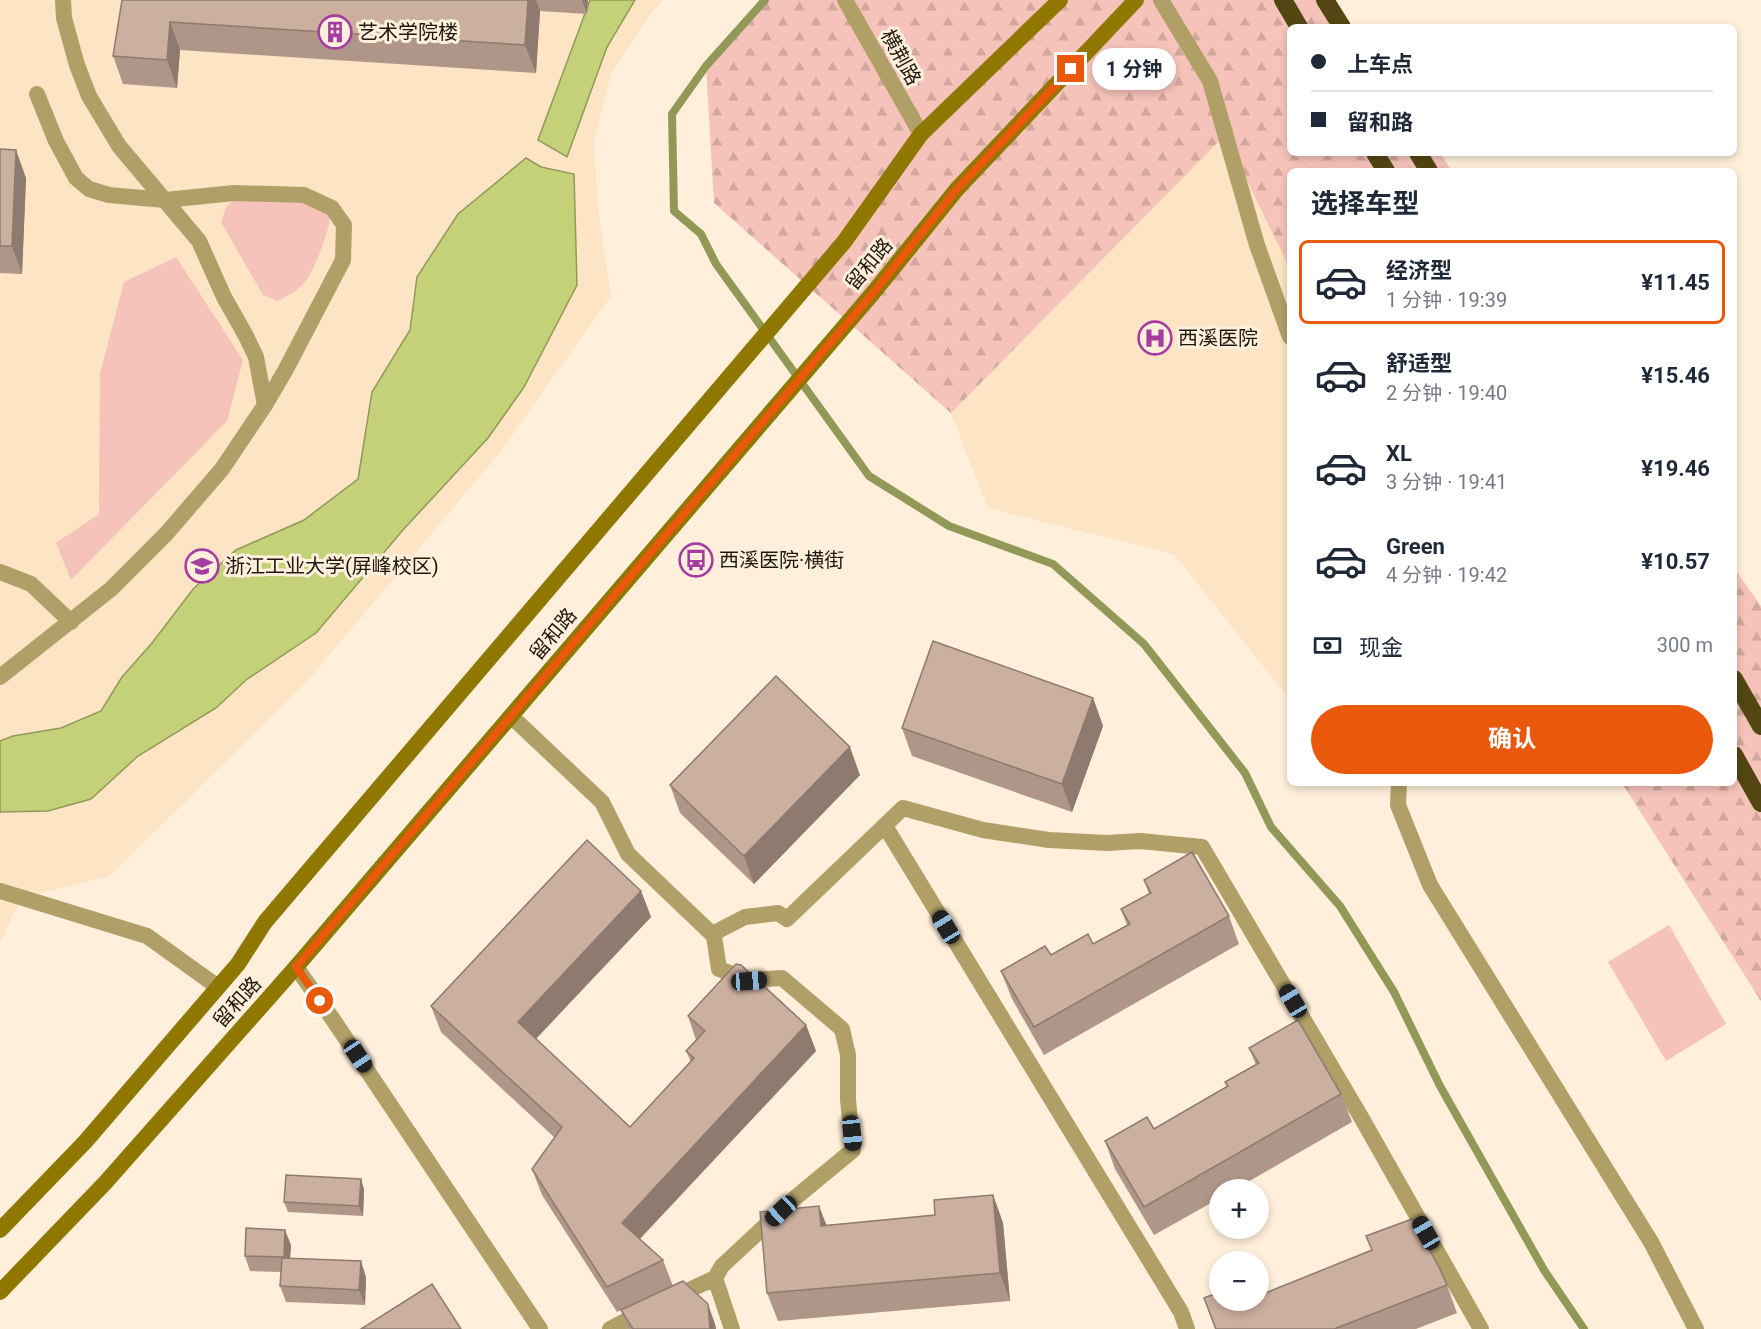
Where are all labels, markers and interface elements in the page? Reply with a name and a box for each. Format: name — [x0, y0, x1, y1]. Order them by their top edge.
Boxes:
building icon: 艺术学院楼 — [317, 14, 353, 50]
place label: 艺术学院楼 — [358, 20, 458, 44]
street label: 横荆路 — [876, 25, 926, 89]
callout: 1 分钟 — [1092, 48, 1176, 90]
text: 上车点 — [1347, 52, 1413, 77]
route end — [1057, 55, 1084, 82]
text: 1 分钟 — [1106, 57, 1162, 81]
text: 留和路 — [1347, 110, 1413, 135]
text: 选择车型 — [1311, 188, 1419, 220]
street label: 留和路 — [841, 233, 897, 295]
icon: car — [1314, 255, 1368, 309]
text: 经济型 — [1386, 258, 1452, 283]
text: ¥11.45 — [1641, 270, 1710, 295]
text: 1 分钟 · 19:39 — [1386, 288, 1507, 312]
hospital icon: 西溪医院 — [1137, 320, 1173, 356]
place label: 西溪医院 — [1178, 326, 1258, 350]
icon: car — [1314, 348, 1368, 402]
text: 舒适型 — [1386, 351, 1452, 376]
text: ¥15.46 — [1641, 363, 1710, 388]
text: 2 分钟 · 19:40 — [1386, 381, 1507, 405]
icon: car — [1314, 441, 1368, 495]
text: XL — [1386, 441, 1412, 466]
text: ¥19.46 — [1641, 456, 1710, 481]
text: 3 分钟 · 19:41 — [1386, 470, 1507, 494]
icon: car — [1314, 534, 1368, 588]
text: Green — [1386, 534, 1445, 559]
bus stop icon: 西溪医院·横街 — [678, 542, 714, 578]
school or university icon: 浙江工业大学(屏峰校区) — [184, 548, 220, 584]
place label: 西溪医院·横街 — [719, 548, 844, 572]
text: ¥10.57 — [1641, 549, 1710, 574]
place label: 浙江工业大学(屏峰校区) — [225, 554, 439, 578]
text: 4 分钟 · 19:42 — [1386, 563, 1507, 587]
street label: 留和路 — [525, 603, 581, 665]
icon: cash — [1311, 629, 1344, 662]
text: 300 m — [1657, 633, 1713, 657]
text: 现金 — [1359, 635, 1403, 660]
button: 确认 — [1311, 705, 1713, 774]
car — [929, 907, 963, 947]
car — [730, 971, 768, 991]
street label: 留和路 — [208, 972, 266, 1032]
car — [1276, 981, 1310, 1021]
route start — [306, 987, 333, 1014]
car — [340, 1036, 376, 1076]
car — [841, 1114, 863, 1152]
map controls — [1209, 1179, 1269, 1311]
button: + — [1209, 1179, 1269, 1239]
car — [762, 1192, 800, 1230]
car — [1409, 1213, 1443, 1253]
button: − — [1209, 1251, 1269, 1311]

